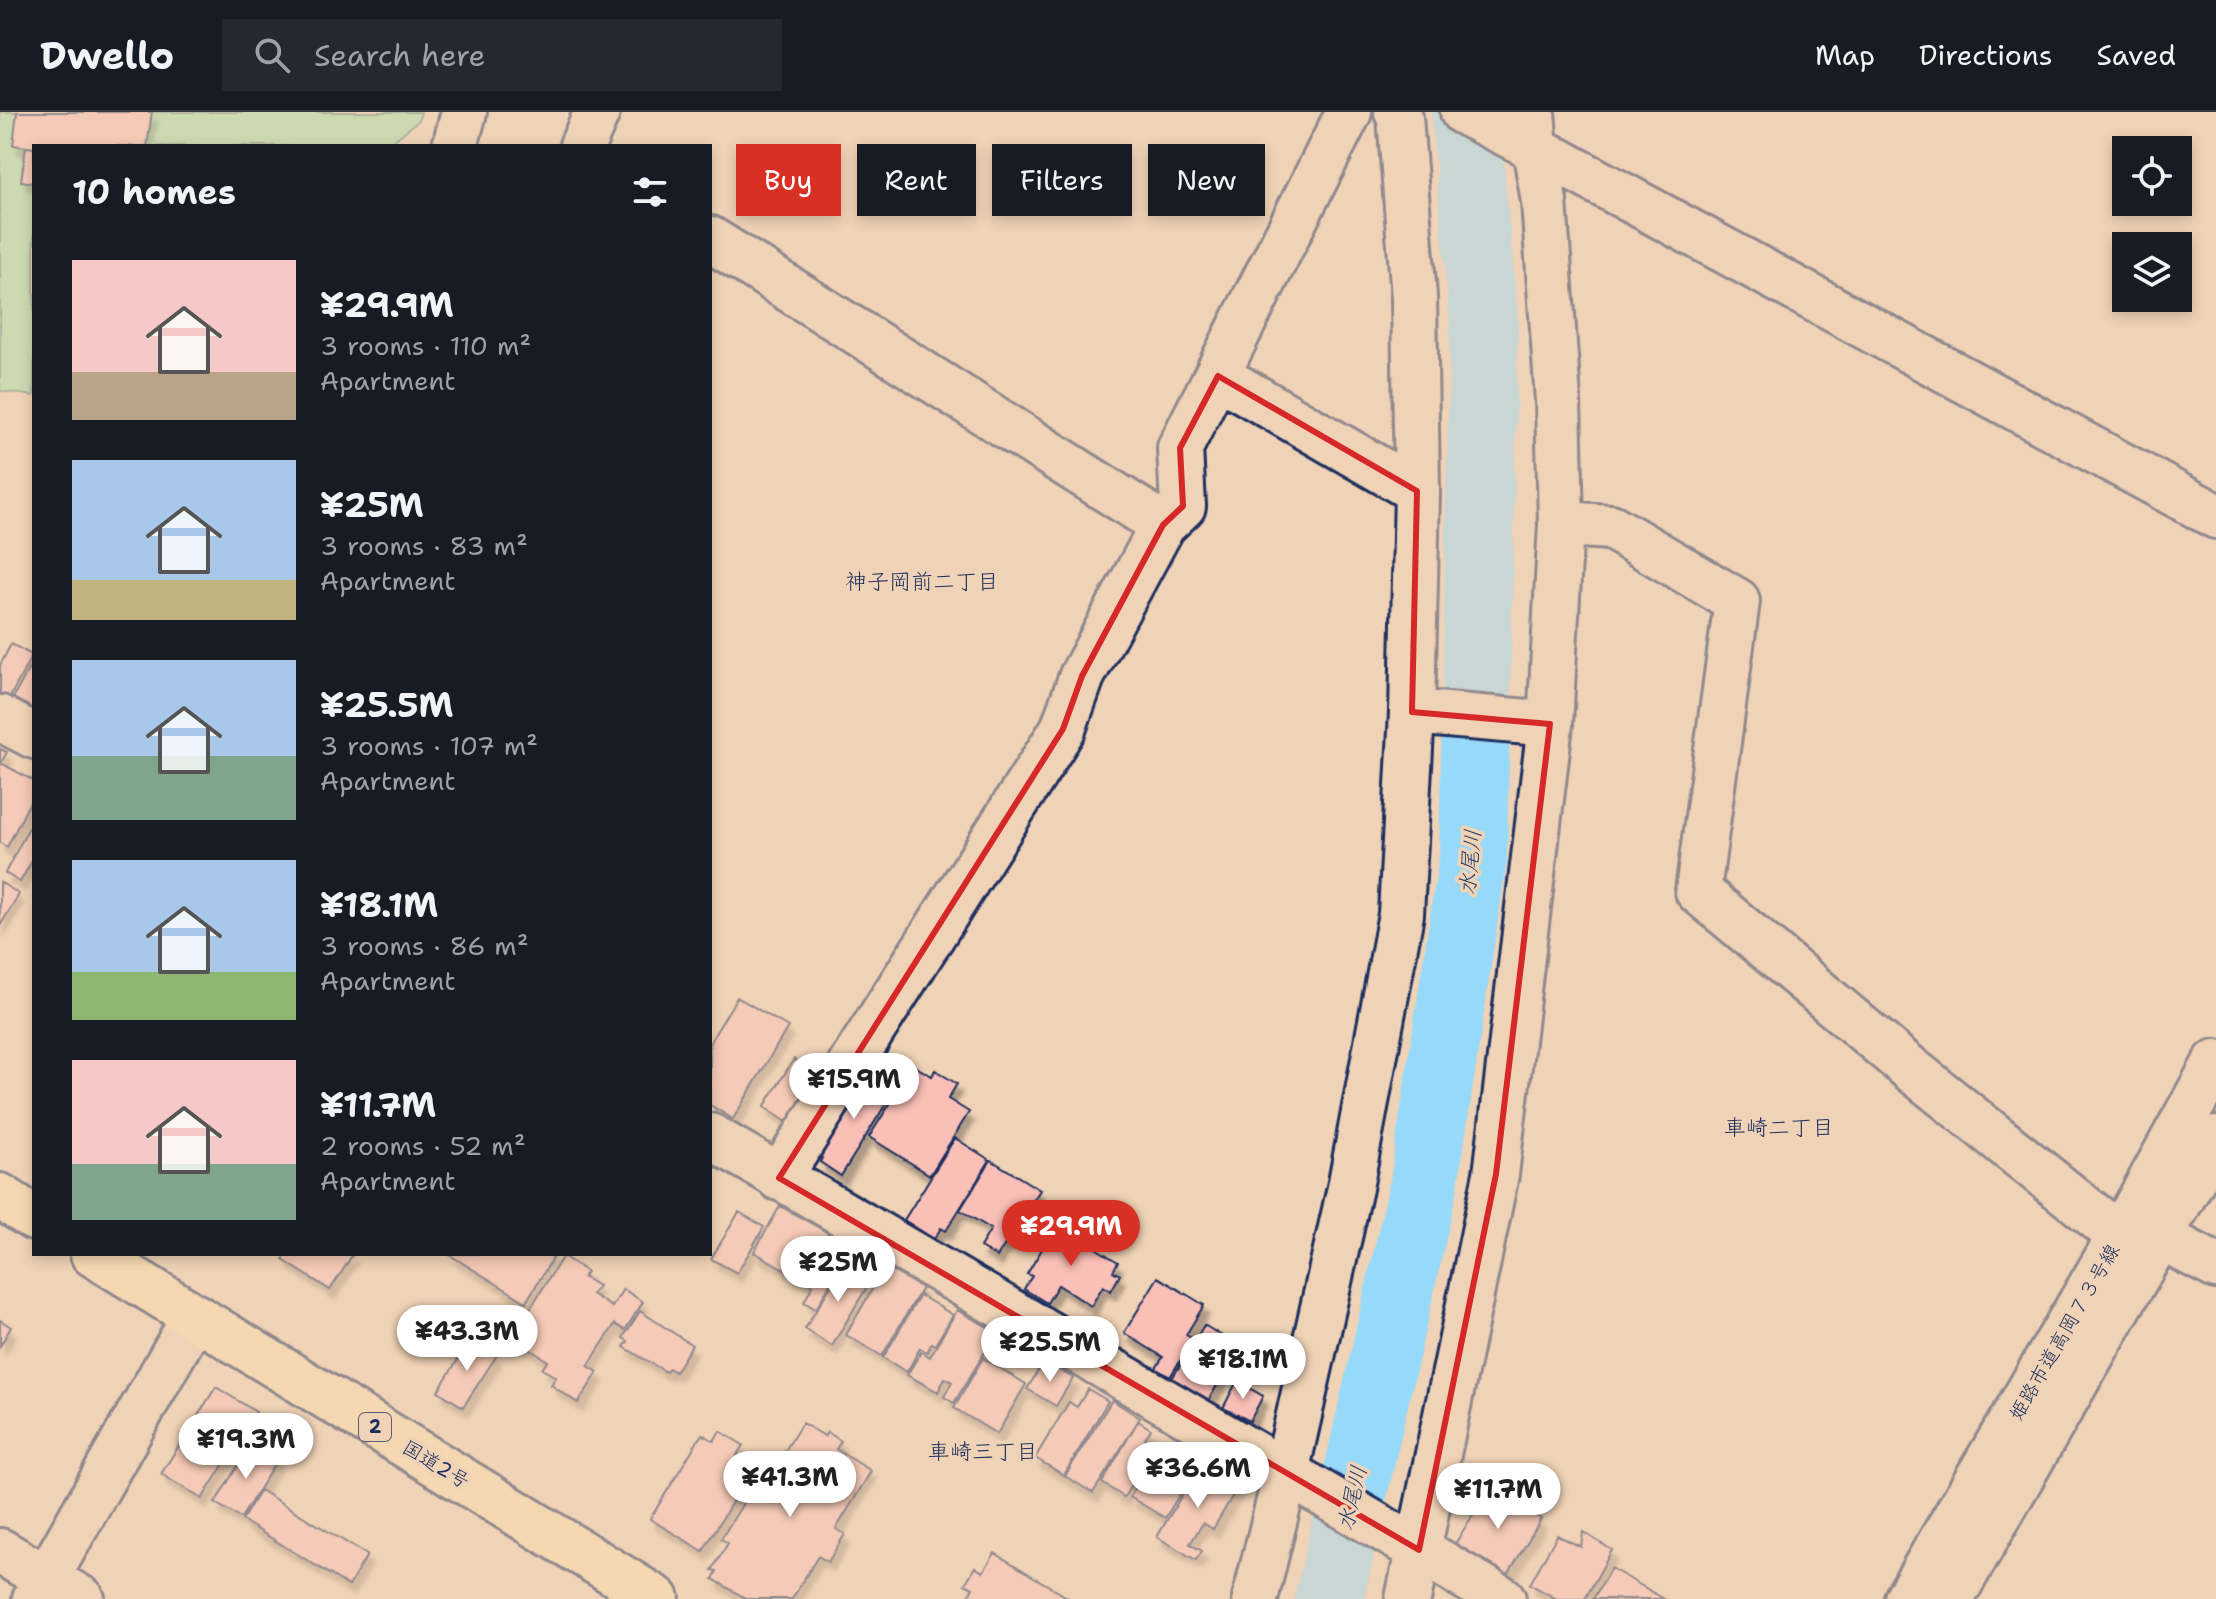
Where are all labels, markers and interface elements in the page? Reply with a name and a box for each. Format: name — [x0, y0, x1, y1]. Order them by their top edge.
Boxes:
search box — [222, 19, 782, 91]
text: Dwello — [40, 30, 174, 81]
icon: search — [250, 33, 294, 77]
text: Search here — [314, 35, 486, 76]
text: Map — [1815, 36, 1875, 74]
text: Directions — [1919, 36, 2053, 74]
text: Saved — [2097, 36, 2176, 74]
map controls — [2112, 136, 2192, 312]
button: locate — [2112, 136, 2192, 216]
chip: Buy — [736, 144, 841, 216]
chip: Rent — [857, 144, 976, 216]
chip: Filters — [992, 144, 1132, 216]
chip: New — [1148, 144, 1265, 216]
text: 10 homes — [72, 169, 236, 215]
icon: filters — [628, 170, 672, 214]
button: layers — [2112, 232, 2192, 312]
text: ¥29.9M — [320, 282, 454, 328]
icon: home — [136, 292, 232, 388]
text: 3 rooms · 110 m² — [320, 328, 531, 363]
text: Apartment — [320, 363, 456, 398]
text: ¥25M — [320, 482, 424, 528]
icon: home — [136, 492, 232, 588]
text: 3 rooms · 83 m² — [320, 528, 528, 563]
text: Apartment — [320, 563, 456, 598]
district label: 神子岡前二丁目 — [845, 567, 999, 596]
text: ¥25.5M — [320, 682, 453, 728]
icon: home — [136, 692, 232, 788]
text: 3 rooms · 107 m² — [320, 728, 538, 763]
text: Apartment — [320, 763, 456, 798]
water label: 水尾川 — [1453, 828, 1487, 896]
text: ¥18.1M — [320, 882, 438, 928]
icon: home — [136, 892, 232, 988]
text: 3 rooms · 86 m² — [320, 928, 529, 963]
text: Apartment — [320, 963, 456, 998]
pin: ¥15.9M — [789, 1053, 919, 1121]
text: ¥15.9M — [807, 1061, 901, 1096]
text: ¥11.7M — [320, 1082, 436, 1128]
icon: home — [136, 1092, 232, 1188]
district label: 車崎二丁目 — [1724, 1113, 1834, 1142]
text: 2 rooms · 52 m² — [320, 1128, 526, 1163]
text: Apartment — [320, 1163, 456, 1198]
pin: ¥29.9M — [1006, 1200, 1136, 1268]
text: ¥29.9M — [1020, 1208, 1122, 1243]
pin: ¥25M — [791, 1236, 885, 1304]
street label: 姫路市道高岡７３号線 — [2003, 1239, 2125, 1425]
text: ¥25M — [798, 1244, 878, 1279]
pin: ¥43.3M — [402, 1305, 532, 1373]
text: ¥43.3M — [415, 1313, 519, 1348]
pin: ¥25.5M — [985, 1316, 1115, 1384]
text: ¥25.5M — [999, 1324, 1101, 1359]
pin: ¥18.1M — [1178, 1333, 1308, 1401]
text: ¥18.1M — [1198, 1341, 1288, 1376]
pin: ¥19.3M — [181, 1413, 311, 1481]
road number: 2 — [359, 1413, 391, 1441]
text: ¥19.3M — [197, 1421, 295, 1456]
street label: 国道2号 — [398, 1434, 474, 1494]
district label: 車崎三丁目 — [928, 1437, 1038, 1466]
pin: ¥36.6M — [1133, 1442, 1263, 1510]
text: ¥36.6M — [1145, 1450, 1251, 1485]
pin: ¥41.3M — [725, 1451, 855, 1519]
text: ¥41.3M — [741, 1459, 839, 1494]
water label: 水尾川 — [1330, 1463, 1374, 1533]
pin: ¥11.7M — [1433, 1463, 1563, 1531]
text: ¥11.7M — [1454, 1471, 1542, 1506]

